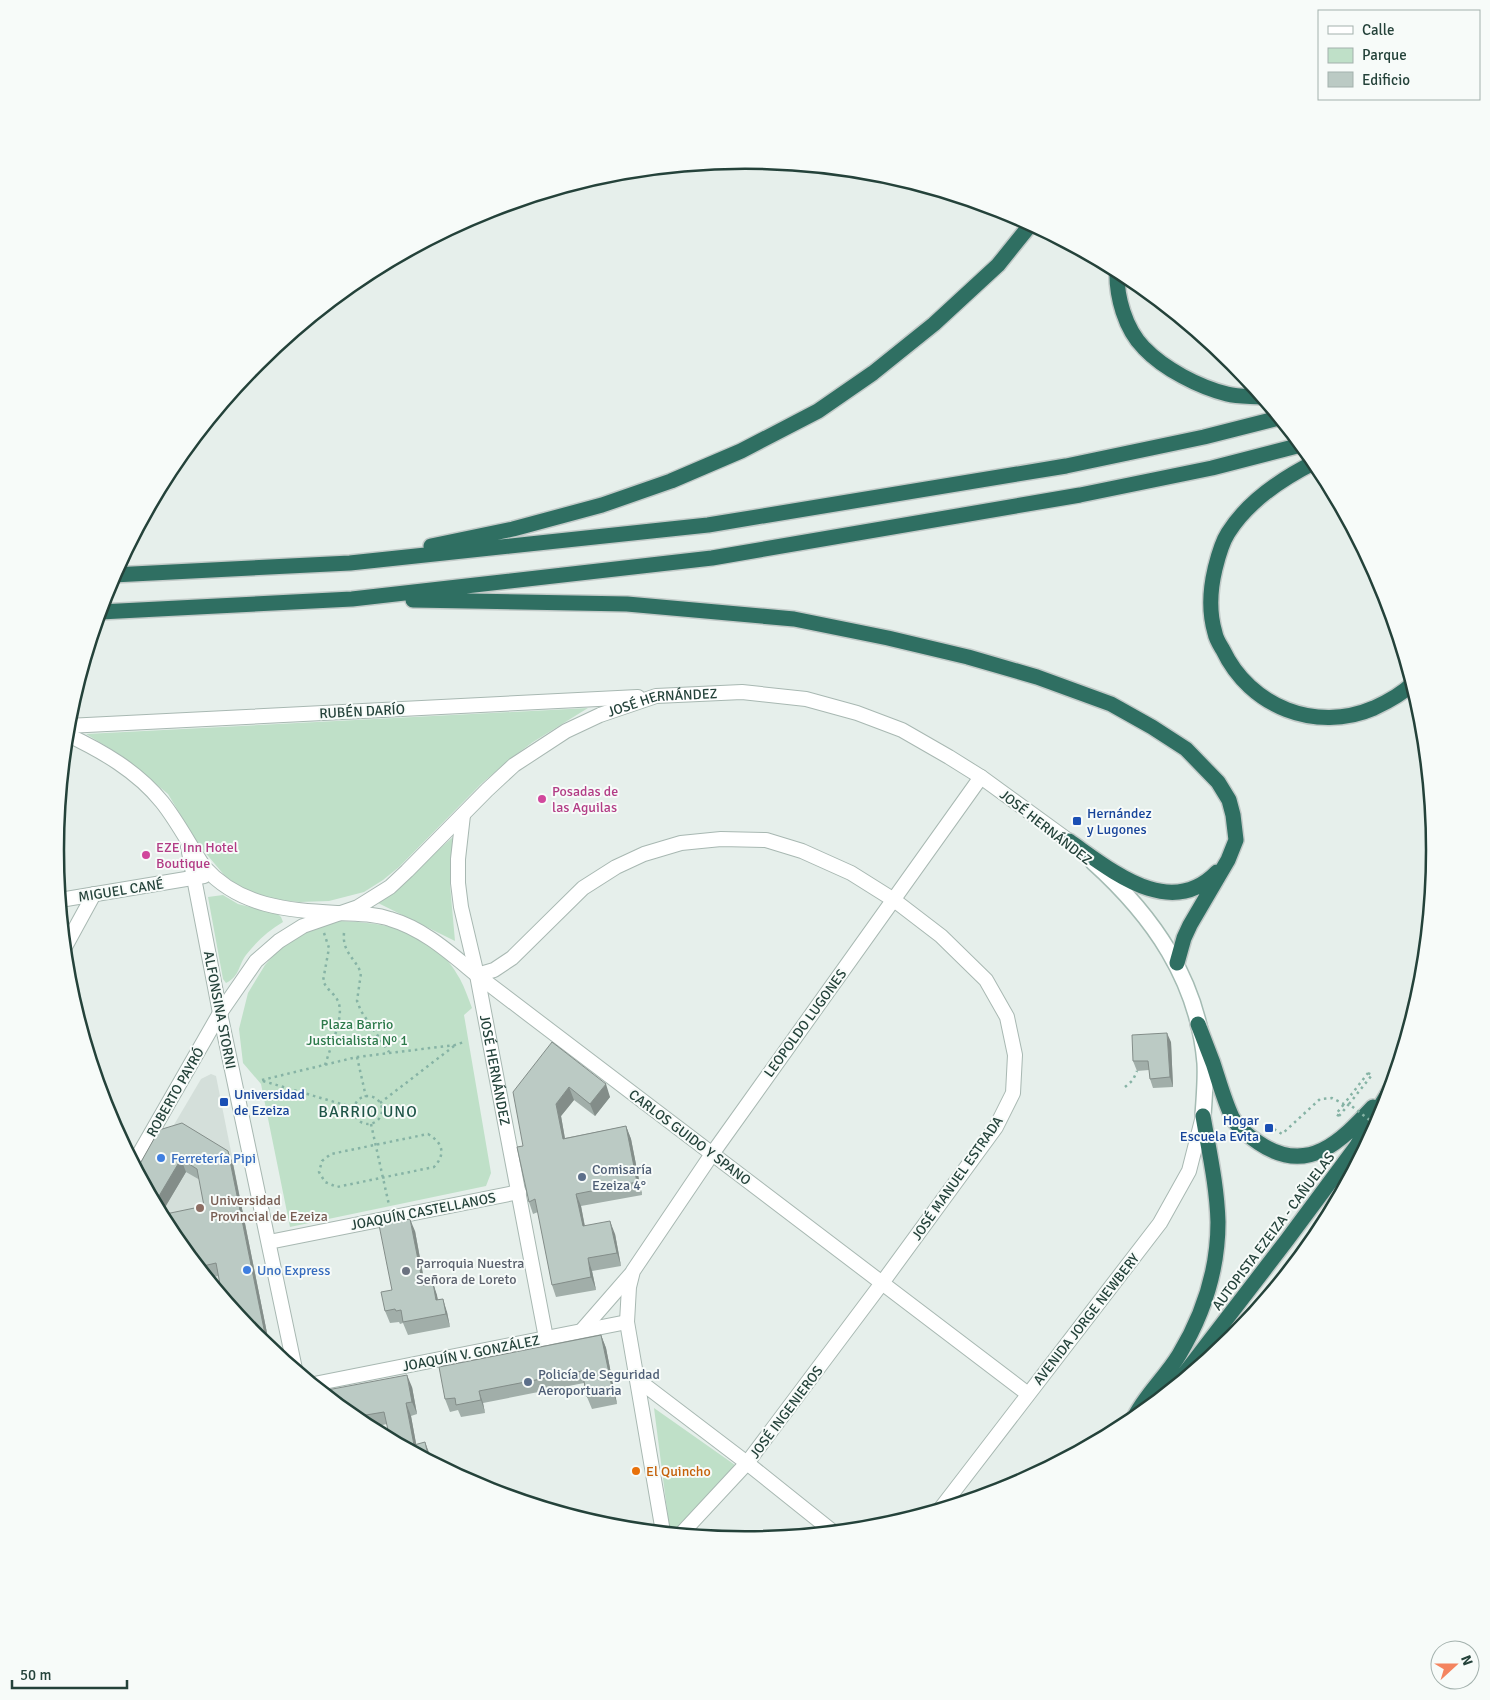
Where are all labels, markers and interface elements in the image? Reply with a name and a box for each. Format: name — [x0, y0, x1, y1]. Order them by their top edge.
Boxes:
legend — [1318, 10, 1480, 100]
text: Calle — [1362, 21, 1395, 39]
text: Parque — [1362, 46, 1407, 64]
text: Edificio — [1362, 71, 1410, 89]
street label: JOSÉ HERNÁNDEZ — [605, 685, 718, 721]
street label: RUBÉN DARÍO — [319, 701, 405, 722]
place label: Posadas de las Aguilas — [552, 783, 618, 816]
street label: JOSÉ HERNÁNDEZ — [996, 786, 1095, 869]
marker: Posadas de las Aguilas — [536, 793, 548, 805]
place label: Hernández y Lugones — [1087, 805, 1152, 838]
marker: Hernández y Lugones — [1071, 815, 1083, 827]
place label: EZE Inn Hotel Boutique — [156, 839, 238, 872]
marker: EZE Inn Hotel Boutique — [140, 849, 152, 861]
street label: MIGUEL CANÉ — [77, 875, 165, 906]
street label: ALFONSINA STORNI — [200, 950, 239, 1071]
street label: LEOPOLDO LUGONES — [760, 966, 850, 1081]
street label: JOSÉ HERNÁNDEZ — [476, 1013, 513, 1127]
park label: Plaza Barrio Justicialista Nº 1 — [306, 1016, 408, 1049]
street label: ROBERTO PAYRÓ — [143, 1045, 208, 1140]
place label: Universidad de Ezeiza — [234, 1086, 305, 1119]
street label: CARLOS GUIDO Y SPANO — [625, 1086, 754, 1189]
marker: Universidad de Ezeiza — [218, 1096, 230, 1108]
district label: BARRIO UNO — [318, 1102, 418, 1122]
place label: Hogar Escuela Evita — [1180, 1112, 1260, 1145]
street label: JOSÉ MANUEL ESTRADA — [908, 1113, 1007, 1244]
marker: Hogar Escuela Evita — [1263, 1122, 1275, 1134]
street label: AUTOPISTA EZEIZA - CAÑUELAS — [1208, 1149, 1338, 1314]
place label: Ferretería Pipi — [171, 1150, 256, 1167]
marker: Ferretería Pipi — [155, 1152, 167, 1164]
place label: Comisaría Ezeiza 4° — [592, 1161, 652, 1194]
marker: Comisaría Ezeiza 4° — [576, 1171, 588, 1183]
street label: JOAQUÍN CASTELLANOS — [349, 1189, 497, 1234]
place label: Universidad Provincial de Ezeiza — [210, 1192, 328, 1225]
marker: Universidad Provincial de Ezeiza — [194, 1202, 206, 1214]
street label: AVENIDA JORGE NEWBERY — [1030, 1250, 1143, 1389]
place label: Parroquia Nuestra Señora de Loreto — [416, 1255, 524, 1288]
place label: Uno Express — [257, 1262, 330, 1279]
marker: Uno Express — [241, 1264, 253, 1276]
marker: Parroquia Nuestra Señora de Loreto — [400, 1265, 412, 1277]
street label: JOAQUÍN V. GONZÁLEZ — [401, 1332, 541, 1375]
street label: JOSÉ INGENIEROS — [746, 1363, 827, 1462]
place label: Policía de Seguridad Aeroportuaria — [538, 1366, 660, 1399]
marker: Policía de Seguridad Aeroportuaria — [522, 1376, 534, 1388]
place label: El Quincho — [646, 1463, 711, 1480]
marker: El Quincho — [630, 1465, 642, 1477]
north arrow — [1430, 1640, 1480, 1690]
text: N — [1457, 1653, 1476, 1668]
scale bar — [12, 1658, 128, 1690]
text: 50 m — [20, 1666, 51, 1684]

